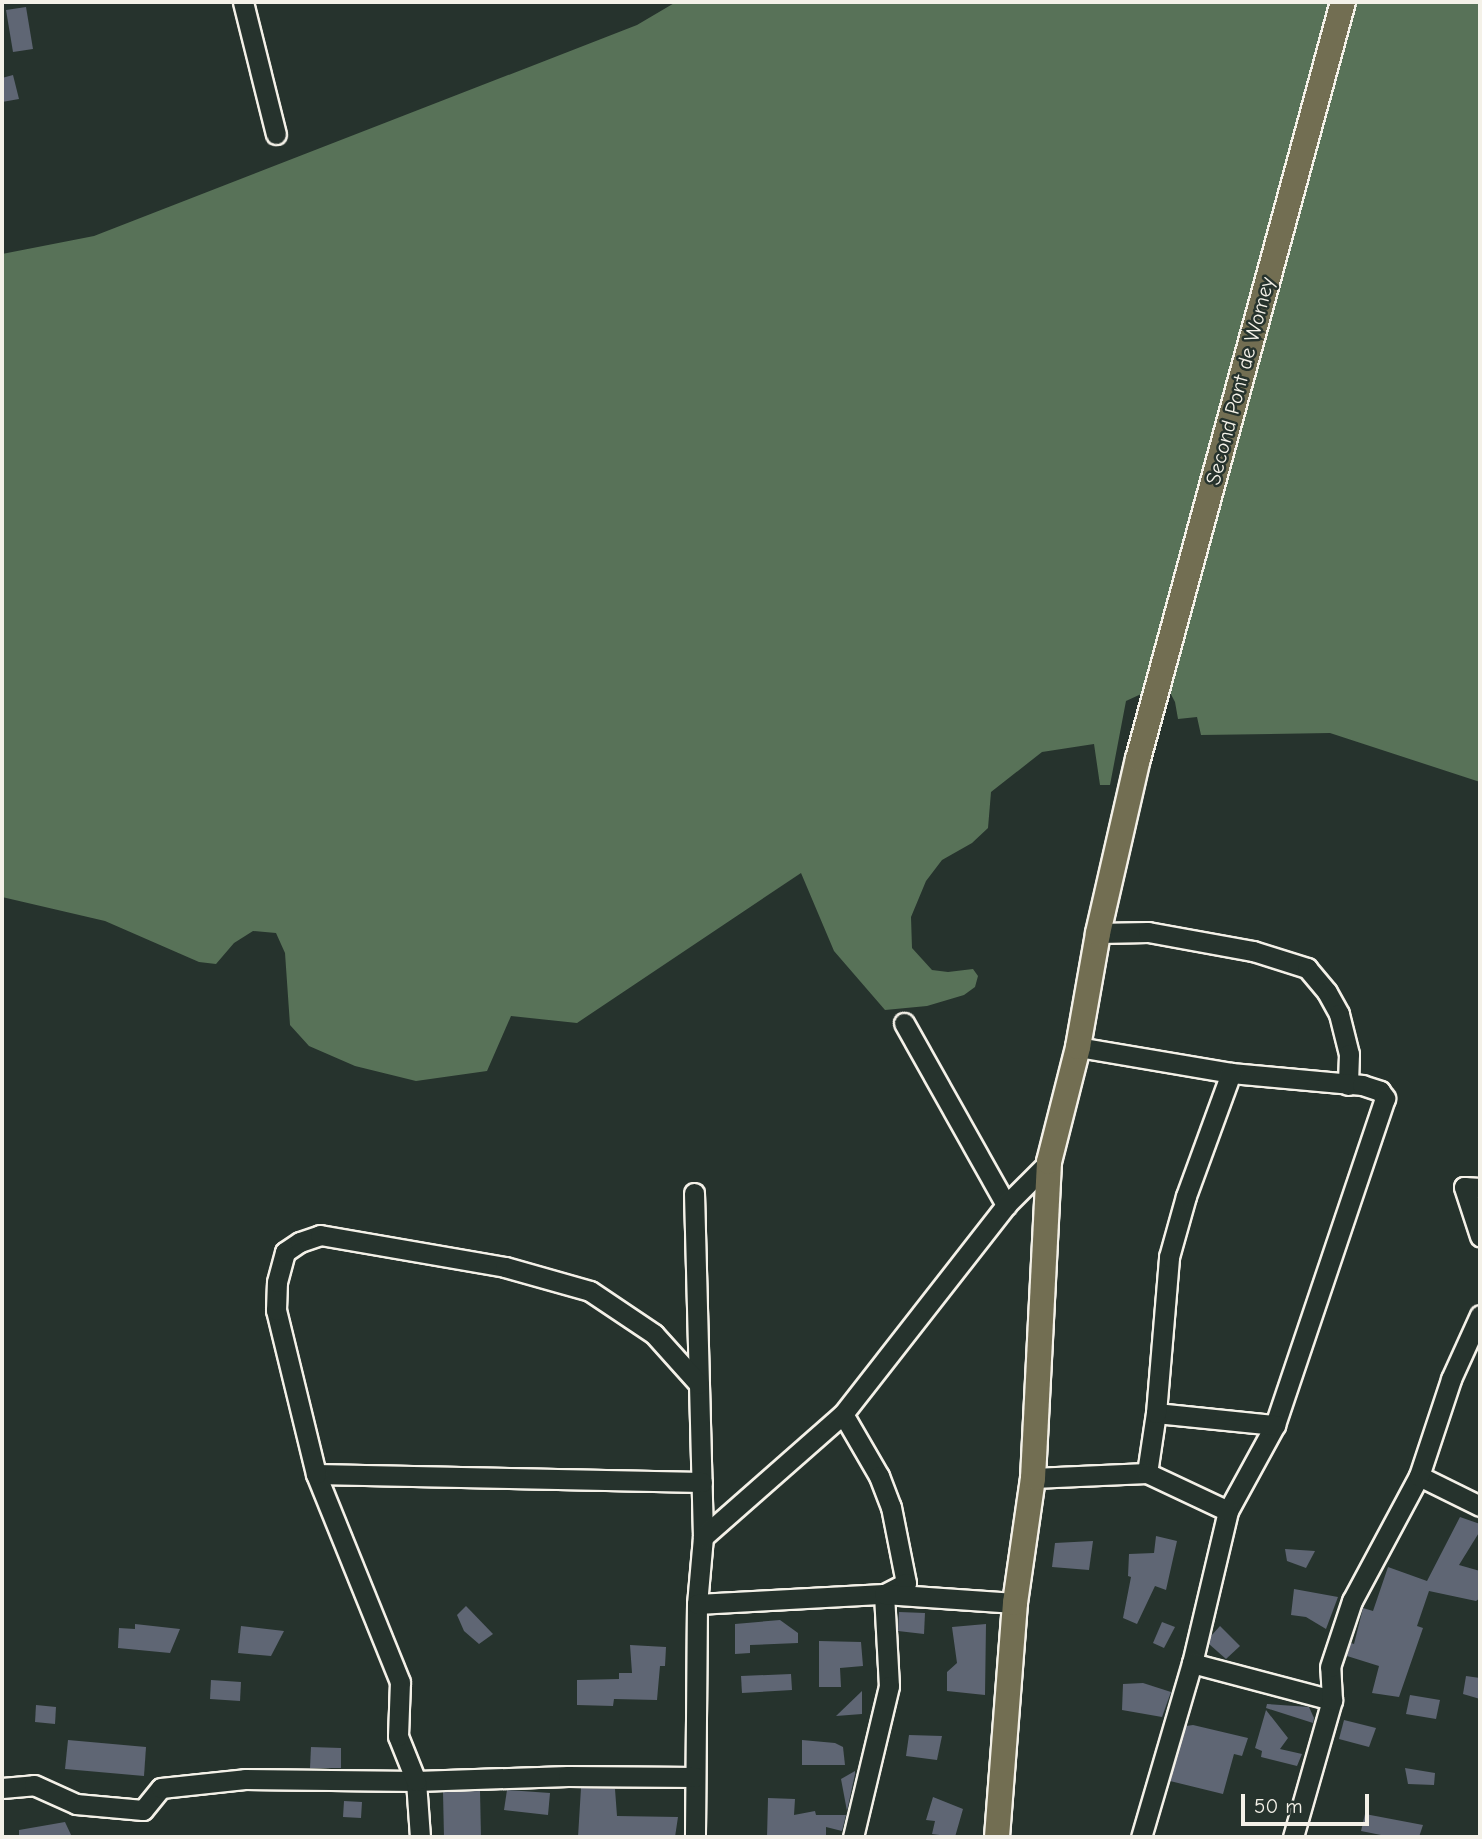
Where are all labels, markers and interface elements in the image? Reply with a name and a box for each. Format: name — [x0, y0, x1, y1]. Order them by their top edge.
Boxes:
street label: Second Pont de Womey — [1200, 274, 1280, 488]
scale bar — [1244, 1780, 1372, 1824]
text: 50 m — [1254, 1794, 1303, 1818]

